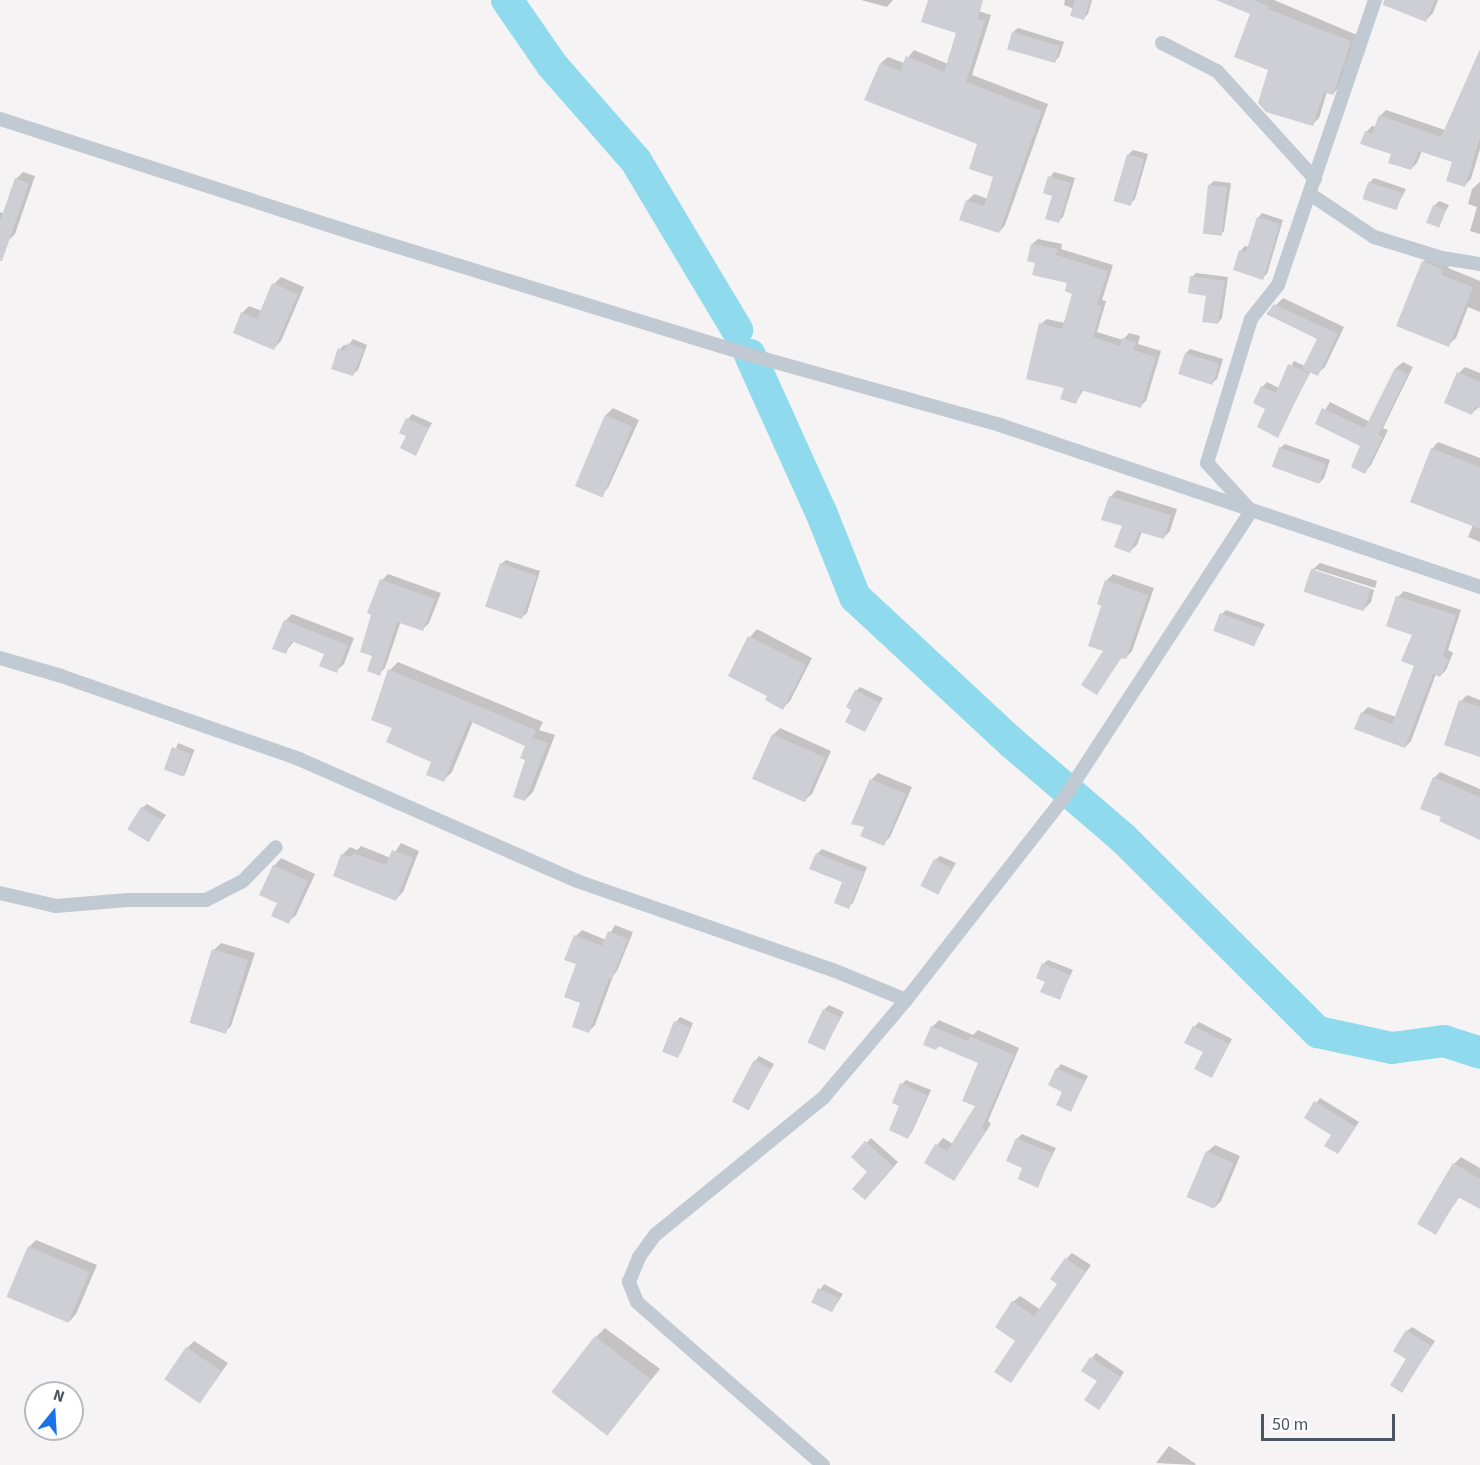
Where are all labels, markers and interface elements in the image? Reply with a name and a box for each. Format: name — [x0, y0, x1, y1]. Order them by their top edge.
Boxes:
north arrow — [24, 1381, 84, 1441]
text: N — [50, 1384, 67, 1408]
scale bar — [1264, 1402, 1398, 1440]
text: 50 m — [1272, 1412, 1308, 1437]

